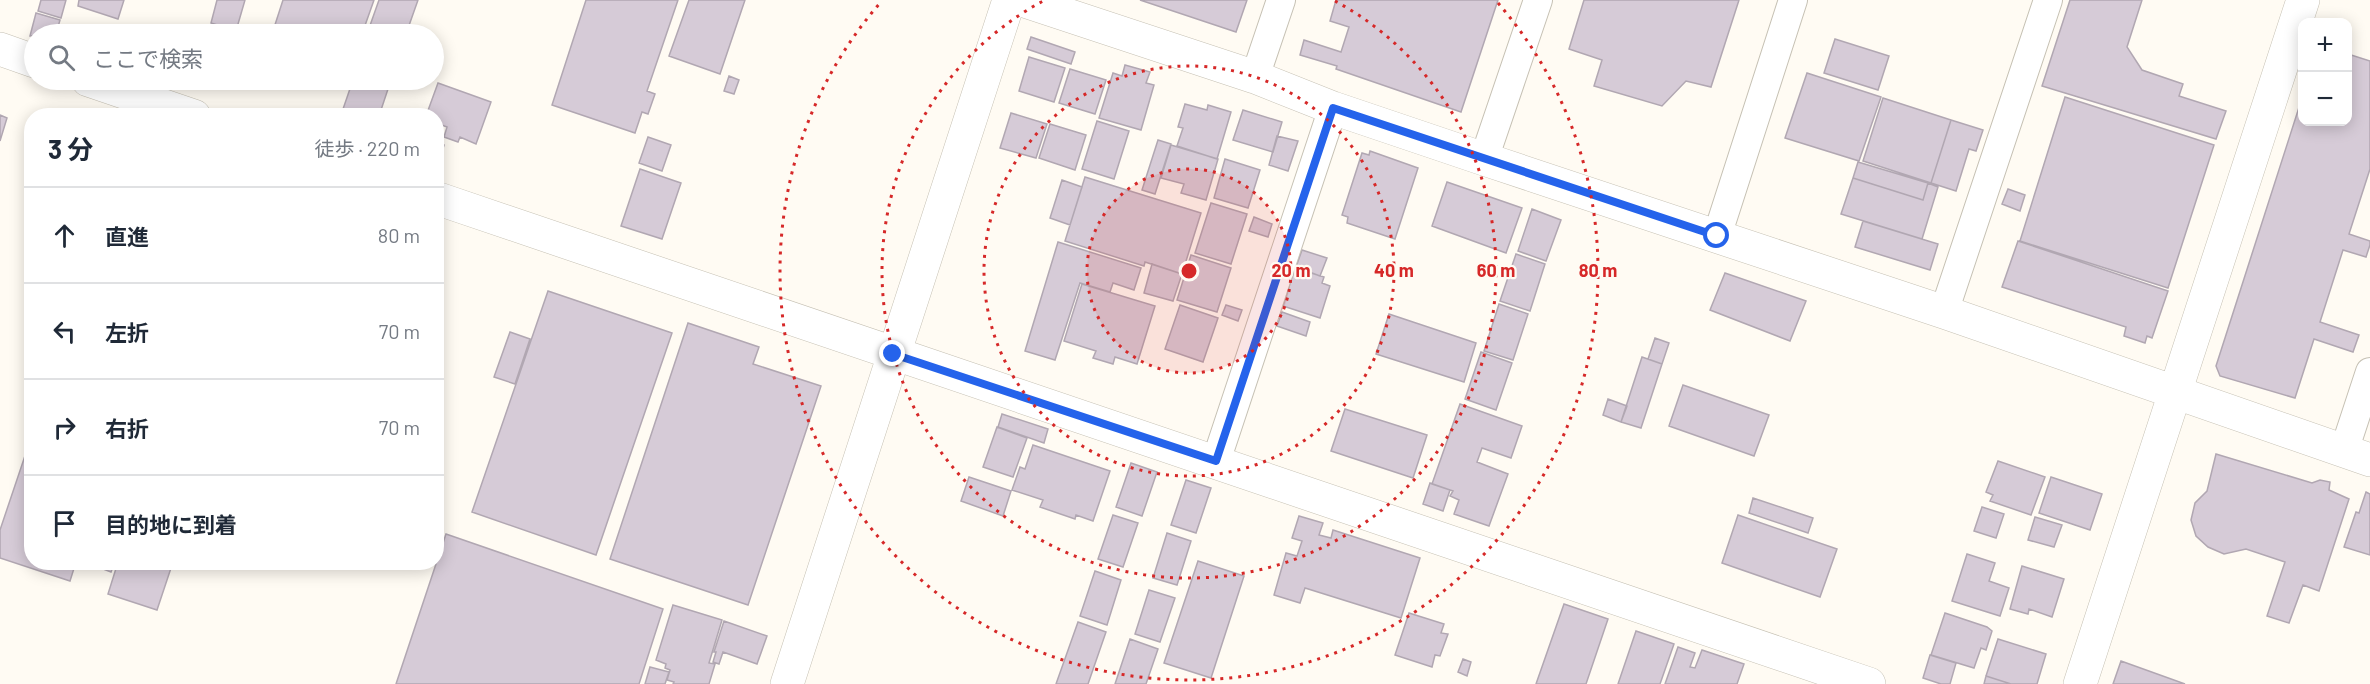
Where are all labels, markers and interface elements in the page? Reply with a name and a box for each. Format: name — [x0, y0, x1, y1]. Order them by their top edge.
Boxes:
map controls — [2298, 18, 2352, 126]
button: + — [2298, 18, 2352, 72]
search box — [24, 24, 444, 90]
icon: search — [45, 41, 78, 74]
text: ここで検索 — [93, 45, 203, 71]
button: − — [2298, 72, 2352, 126]
text: 3 分 — [48, 133, 93, 164]
text: 徒歩 · 220 m — [315, 136, 420, 160]
icon: ahead — [48, 219, 81, 252]
route start — [1703, 222, 1729, 248]
text: 直進 — [105, 223, 149, 249]
text: 80 m — [378, 223, 420, 247]
text: 20 m — [1272, 259, 1310, 281]
text: 40 m — [1374, 259, 1414, 281]
text: 60 m — [1477, 259, 1515, 281]
text: 80 m — [1579, 259, 1617, 281]
centre of rings — [1179, 261, 1199, 281]
icon: left — [48, 315, 81, 348]
text: 左折 — [105, 319, 149, 345]
text: 70 m — [379, 319, 420, 343]
route end — [879, 340, 905, 366]
icon: right — [48, 411, 81, 444]
text: 右折 — [105, 415, 149, 441]
text: 70 m — [379, 415, 420, 439]
icon: arrive — [48, 507, 81, 540]
text: 目的地に到着 — [105, 511, 237, 537]

